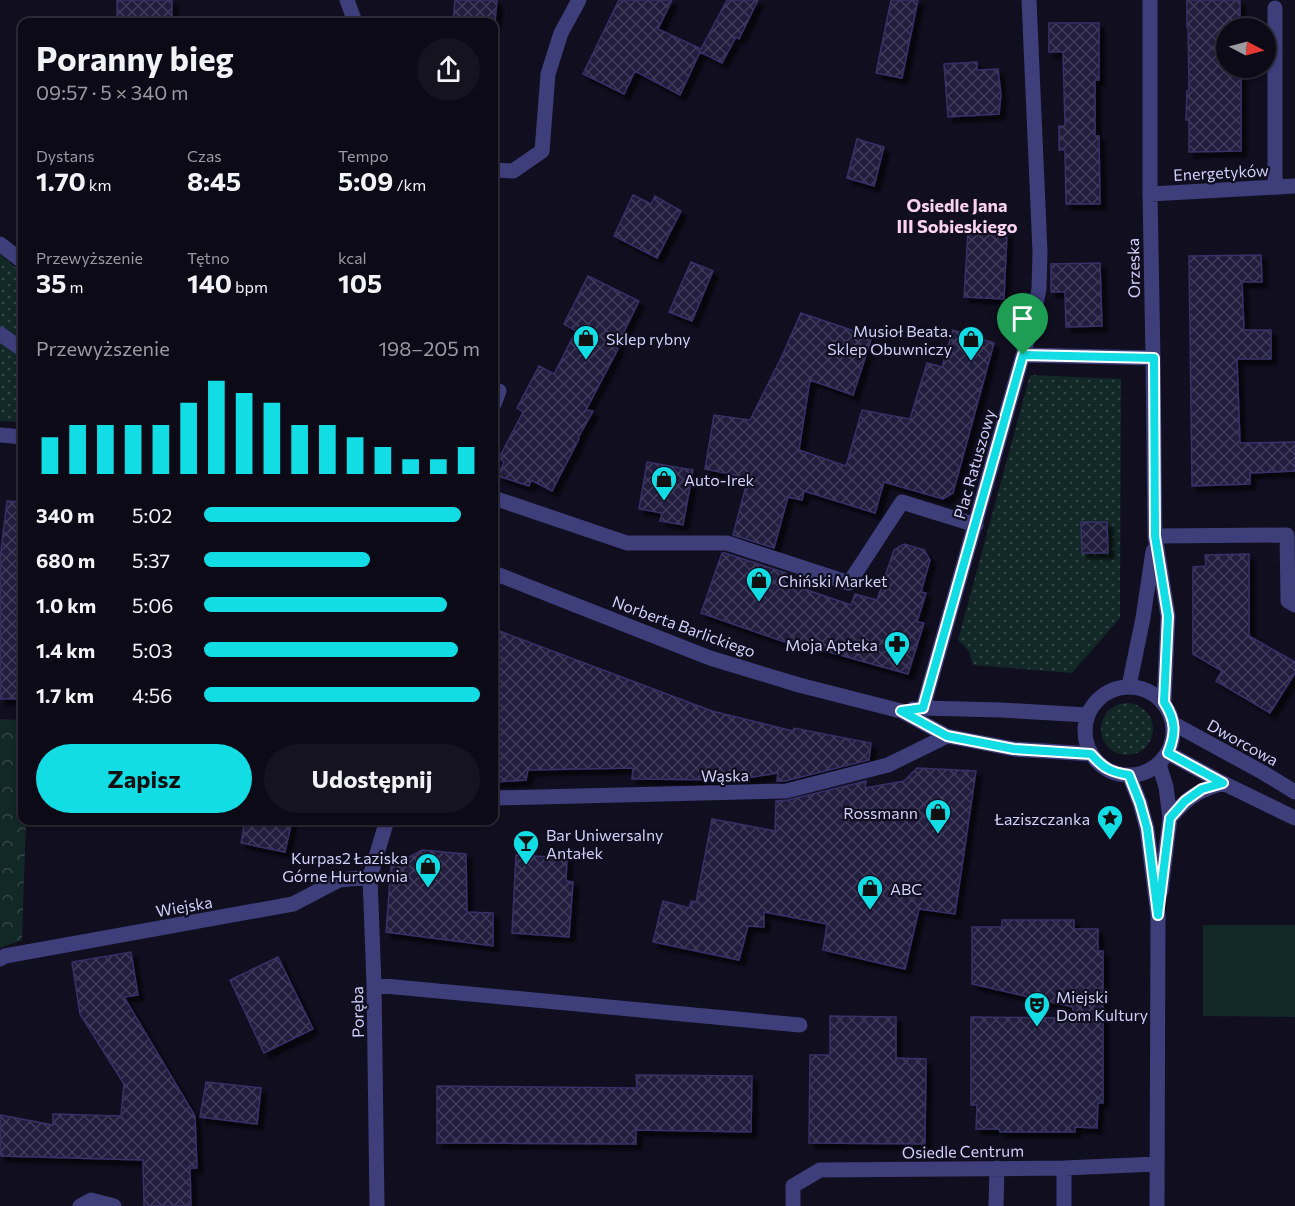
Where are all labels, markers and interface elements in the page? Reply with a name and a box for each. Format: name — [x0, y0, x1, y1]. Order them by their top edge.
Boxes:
north arrow — [1216, 18, 1276, 78]
map controls — [1216, 18, 1276, 78]
text: Poranny bieg — [36, 37, 234, 78]
button: share — [417, 38, 480, 101]
text: 09:57 · 5 × 340 m — [36, 80, 189, 104]
text: Dystans — [36, 146, 95, 165]
text: Czas — [187, 146, 222, 165]
text: Tempo — [338, 146, 388, 165]
street label: Energetyków — [1173, 160, 1269, 184]
text: 1.70 — [36, 165, 86, 196]
text: 8:45 — [187, 165, 241, 196]
text: 5:09 — [338, 165, 393, 196]
text: km — [86, 175, 112, 194]
text: /km — [393, 175, 426, 194]
district label: Osiedle Jana III Sobieskiego — [897, 194, 1018, 237]
street label: Orzeska — [1123, 238, 1143, 298]
text: Przewyższenie — [36, 248, 143, 267]
text: Tętno — [187, 248, 230, 267]
text: kcal — [338, 248, 367, 267]
text: 35 — [36, 267, 66, 298]
text: 140 — [187, 267, 232, 298]
text: 105 — [338, 267, 382, 298]
text: m — [66, 277, 83, 296]
text: bpm — [232, 277, 268, 296]
pin — [997, 293, 1048, 355]
icon: arrive — [1006, 302, 1039, 335]
place label: Musioł Beata. Sklep Obuwniczy — [827, 321, 952, 358]
shop icon: Sklep rybny — [571, 323, 601, 361]
shop icon: Musioł Beata. Sklep Obuwniczy — [956, 324, 986, 362]
place label: Sklep rybny — [606, 329, 691, 348]
text: Przewyższenie — [36, 336, 170, 360]
text: 198–205 m — [379, 336, 480, 360]
street label: Plac Ratuszowy — [949, 407, 999, 521]
shop icon: Auto-Irek — [649, 464, 679, 502]
place label: Auto-Irek — [684, 470, 755, 489]
text: 340 m — [36, 503, 94, 527]
text: 5:02 — [132, 503, 172, 527]
text: 680 m — [36, 548, 95, 572]
text: 5:37 — [132, 548, 170, 572]
shop icon: Chiński Market — [744, 565, 774, 603]
place label: Chiński Market — [778, 571, 888, 590]
street label: Norberta Barlickiego — [610, 591, 758, 661]
text: 1.0 km — [36, 593, 96, 617]
text: 5:06 — [132, 593, 173, 617]
pharmacy icon: Moja Apteka — [882, 629, 912, 667]
place label: Moja Apteka — [785, 635, 878, 654]
text: 1.4 km — [36, 638, 95, 662]
text: 5:03 — [132, 638, 173, 662]
text: 1.7 km — [36, 683, 94, 707]
text: 4:56 — [132, 683, 172, 707]
street label: Dworcowa — [1204, 715, 1282, 769]
button: Zapisz — [36, 744, 252, 813]
button: Udostępnij — [264, 744, 480, 813]
street label: Wąska — [701, 765, 749, 785]
shop icon: Rossmann — [923, 797, 953, 835]
place label: Rossmann — [843, 803, 918, 822]
place icon: Łaziszczanka — [1095, 803, 1125, 841]
place label: Łaziszczanka — [994, 809, 1090, 828]
place label: Bar Uniwersalny Antałek — [546, 825, 663, 862]
bar icon: Bar Uniwersalny Antałek — [511, 828, 541, 866]
place label: Kurpas2 Łaziska Górne Hurtownia — [282, 848, 408, 885]
shop icon: Kurpas2 Łaziska Górne Hurtownia — [413, 851, 443, 889]
shop icon: ABC — [855, 873, 885, 911]
place label: ABC — [890, 879, 922, 898]
street label: Wiejska — [154, 892, 214, 920]
street label: Poręba — [347, 986, 367, 1038]
place label: Miejski Dom Kultury — [1056, 987, 1148, 1024]
theatre icon: Miejski Dom Kultury — [1022, 990, 1052, 1028]
street label: Osiedle Centrum — [902, 1140, 1024, 1162]

